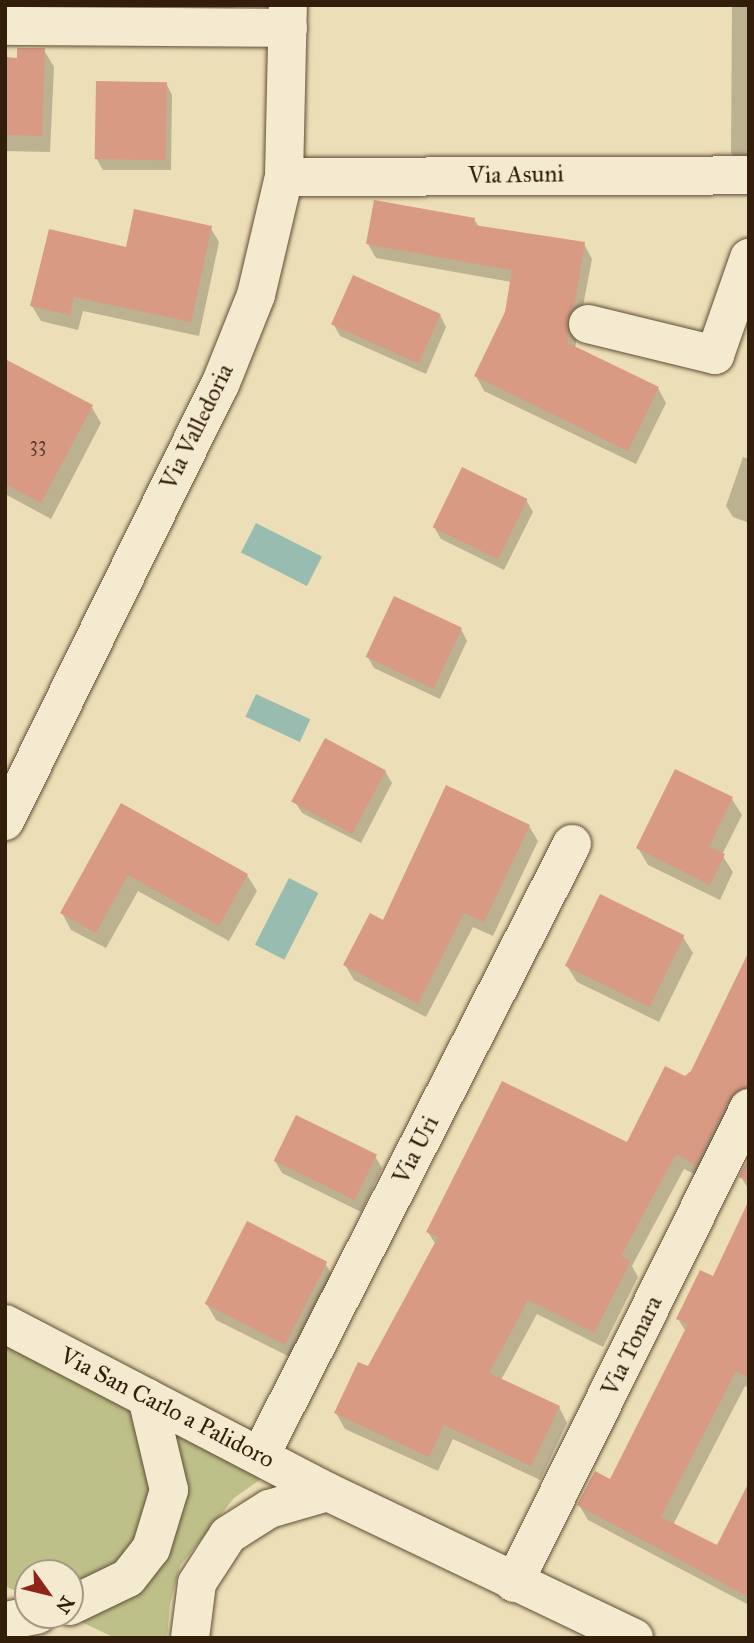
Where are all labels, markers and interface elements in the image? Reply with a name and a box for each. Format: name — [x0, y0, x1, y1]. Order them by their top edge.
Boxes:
street label: Via Asuni — [468, 160, 564, 190]
street label: Via Valledoria — [154, 359, 240, 495]
house number: 33 — [30, 431, 46, 457]
street label: Via Uri — [387, 1111, 445, 1189]
street label: Via Tonara — [595, 1291, 669, 1401]
street label: Via San Carlo a Palidoro — [55, 1341, 279, 1475]
north arrow — [14, 1559, 84, 1629]
text: N — [51, 1592, 79, 1618]

